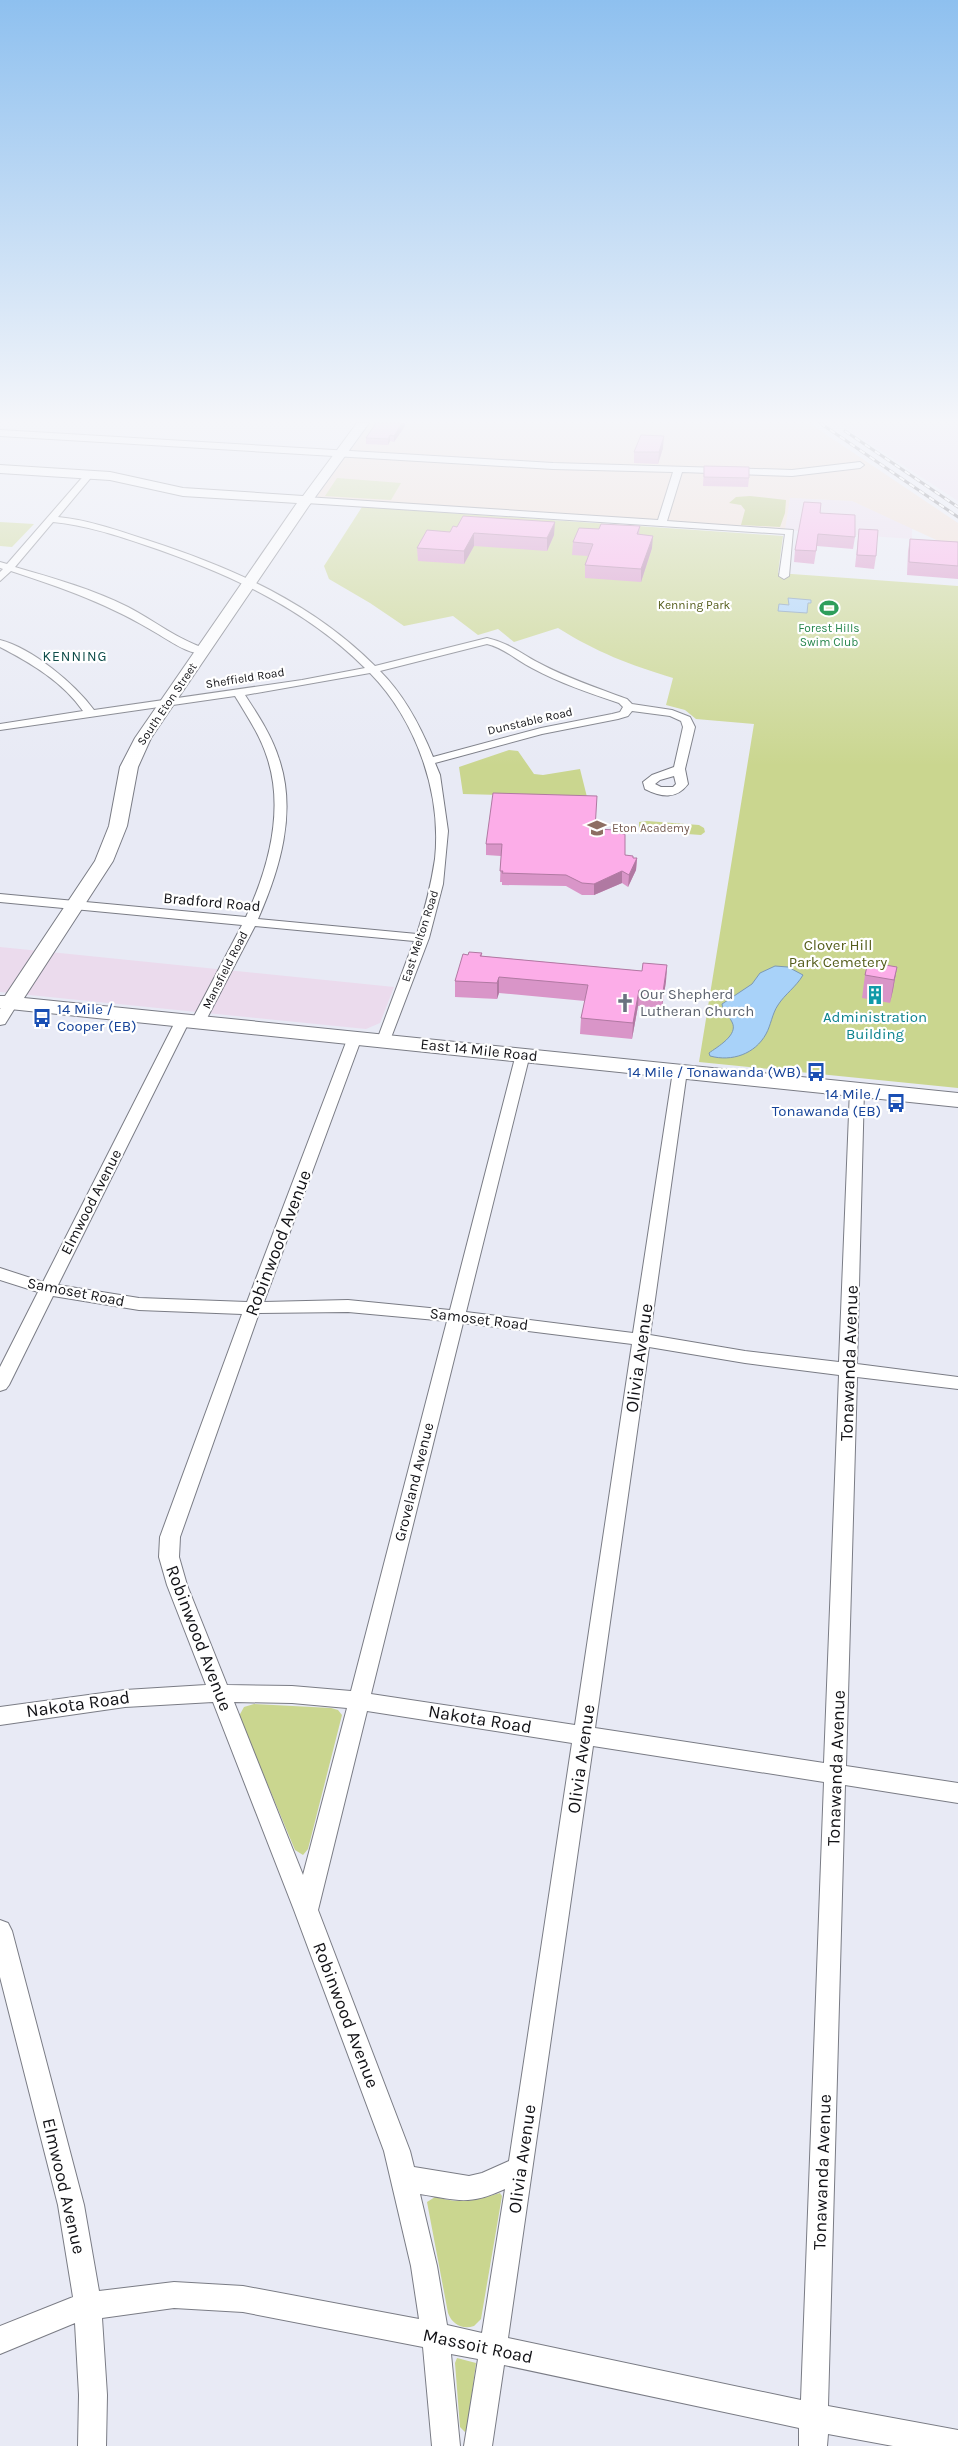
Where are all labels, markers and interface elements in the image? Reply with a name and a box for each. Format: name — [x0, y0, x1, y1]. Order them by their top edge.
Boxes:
sports icon: Forest Hills Swim Club — [818, 597, 840, 619]
park label: Kenning Park — [658, 598, 731, 612]
place label: Forest Hills Swim Club — [798, 621, 860, 649]
district label: KENNING — [42, 648, 108, 665]
street label: South Eton Street — [134, 660, 200, 748]
street label: Sheffield Road — [205, 665, 285, 691]
street label: Dunstable Road — [486, 704, 574, 738]
school or university icon: Eton Academy — [586, 817, 608, 839]
place label: Eton Academy — [612, 821, 690, 835]
street label: East Melton Road — [399, 888, 441, 984]
street label: Bradford Road — [163, 889, 261, 915]
street label: Mansfield Road — [199, 929, 251, 1011]
park label: Clover Hill Park Cemetery — [789, 936, 887, 971]
building icon: Administration Building — [864, 984, 886, 1006]
place label: Our Shepherd Lutheran Church — [640, 985, 754, 1020]
church icon: Our Shepherd Lutheran Church — [614, 992, 636, 1014]
place label: 14 Mile / Cooper (EB) — [57, 1000, 136, 1035]
bus stop icon: 14 Mile / Cooper (EB) — [31, 1007, 53, 1029]
place label: Administration Building — [823, 1008, 927, 1043]
street label: East 14 Mile Road — [419, 1035, 539, 1065]
bus stop icon: 14 Mile / Tonawanda (WB) — [805, 1061, 827, 1083]
place label: 14 Mile / Tonawanda (WB) — [627, 1063, 801, 1081]
place label: 14 Mile / Tonawanda (EB) — [772, 1085, 881, 1120]
bus stop icon: 14 Mile / Tonawanda (EB) — [885, 1092, 907, 1114]
street label: Elmwood Avenue — [57, 1146, 125, 1258]
street label: Robinwood Avenue — [240, 1167, 316, 1319]
street label: Samoset Road — [26, 1274, 126, 1310]
street label: Tonawanda Avenue — [835, 1285, 863, 1441]
street label: Olivia Avenue — [620, 1302, 658, 1414]
street label: Samoset Road — [429, 1304, 529, 1334]
street label: Groveland Avenue — [391, 1421, 437, 1543]
street label: Robinwood Avenue — [161, 1562, 237, 1714]
street label: Nakota Road — [25, 1686, 131, 1722]
street label: Tonawanda Avenue — [822, 1690, 850, 1846]
street label: Nakota Road — [427, 1700, 533, 1738]
street label: Olivia Avenue — [562, 1703, 600, 1815]
street label: Robinwood Avenue — [308, 1939, 384, 2091]
street label: Tonawanda Avenue — [808, 2094, 836, 2250]
street label: Olivia Avenue — [503, 2103, 541, 2215]
street label: Elmwood Avenue — [38, 2116, 90, 2256]
street label: Massoit Road — [421, 2324, 535, 2368]

